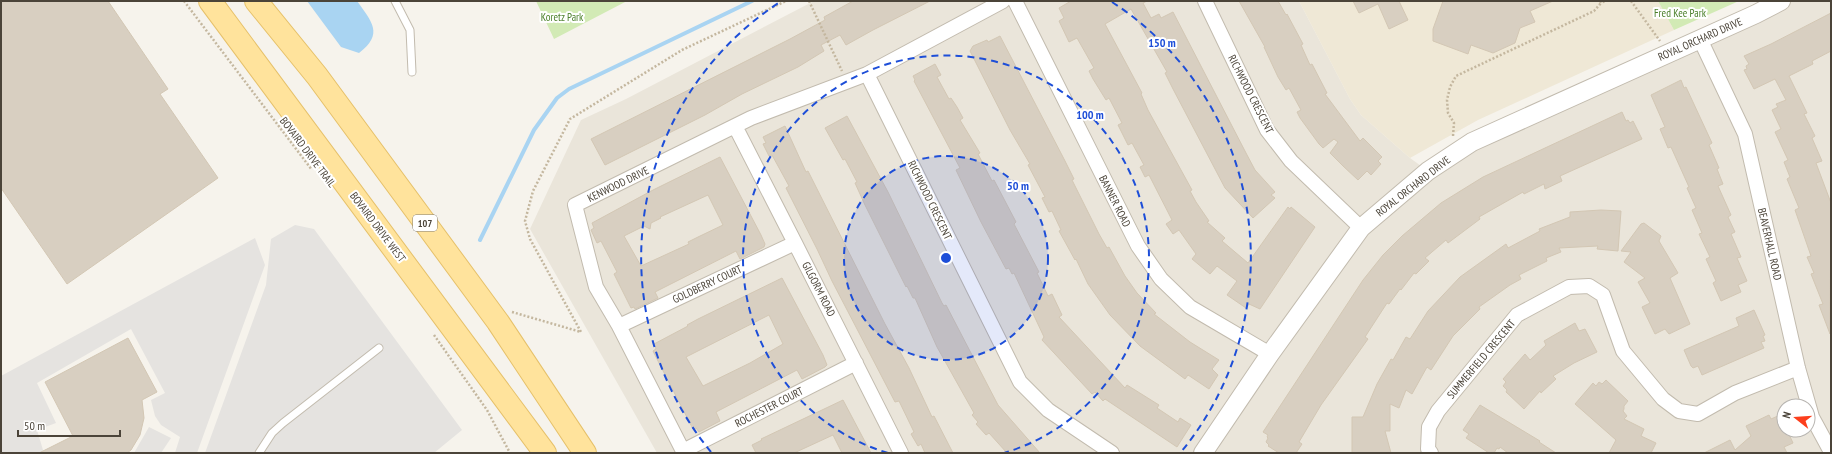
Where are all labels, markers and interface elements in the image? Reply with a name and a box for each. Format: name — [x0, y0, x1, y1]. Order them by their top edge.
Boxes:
park label: Fred Kee Park — [1654, 6, 1707, 20]
park label: Koretz Park — [541, 10, 584, 24]
street label: ROYAL ORCHARD DRIVE — [1656, 14, 1745, 64]
text: 150 m — [1148, 35, 1176, 50]
street label: RICHWOOD CRESCENT — [1225, 52, 1277, 136]
text: 100 m — [1076, 107, 1104, 122]
street label: BOVAIRD DRIVE TRAIL — [277, 114, 339, 190]
street label: ROYAL ORCHARD DRIVE — [1373, 152, 1453, 219]
street label: RICHWOOD CRESCENT — [905, 158, 955, 242]
street label: KENWOOD DRIVE — [585, 163, 651, 205]
street label: BANNER ROAD — [1096, 173, 1134, 229]
text: 50 m — [1007, 178, 1029, 193]
street label: BOVAIRD DRIVE WEST — [347, 189, 409, 265]
street label: BEAVERHALL ROAD — [1755, 207, 1785, 282]
road number: 107 — [413, 215, 437, 231]
centre of rings — [939, 251, 953, 265]
street label: GILGORM ROAD — [799, 259, 839, 319]
street label: GOLDBERRY COURT — [670, 262, 744, 306]
street label: SUMMERFIELD CRESCENT — [1444, 316, 1518, 402]
street label: ROCHESTER COURT — [732, 384, 806, 430]
north arrow — [1776, 398, 1816, 438]
text: N — [1779, 410, 1794, 420]
scale bar — [18, 412, 120, 438]
text: 50 m — [24, 418, 45, 433]

